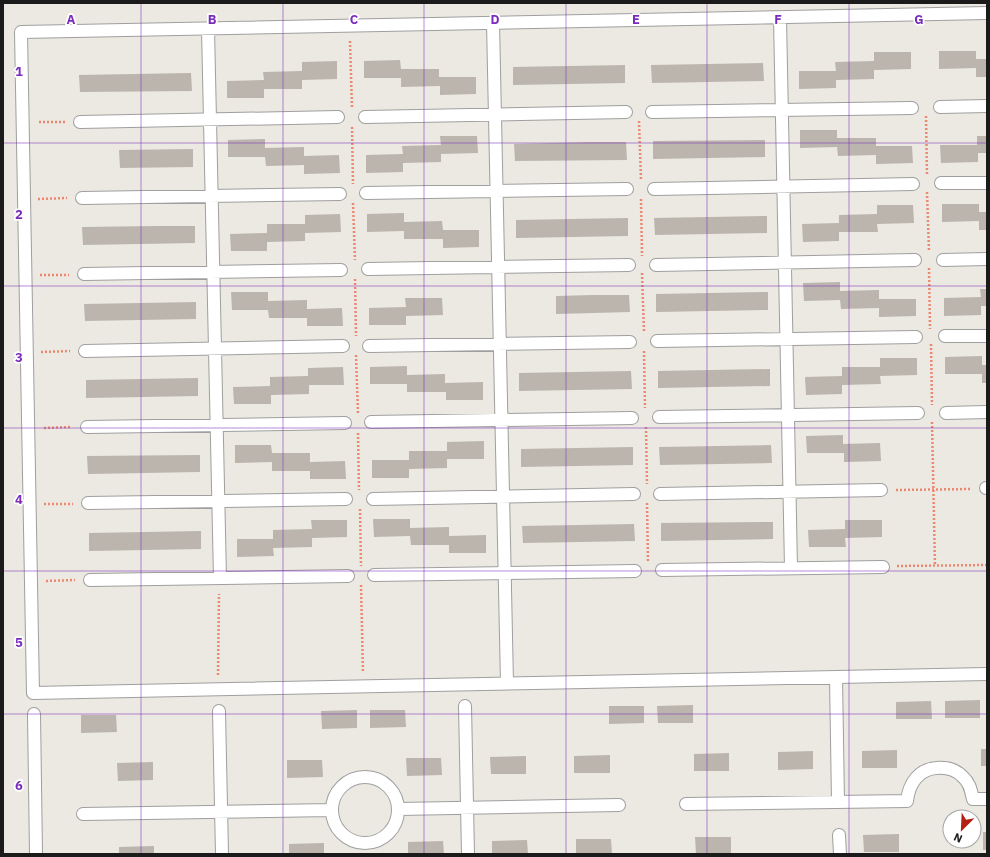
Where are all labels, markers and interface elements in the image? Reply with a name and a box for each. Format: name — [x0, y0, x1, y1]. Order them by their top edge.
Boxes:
text: A — [67, 11, 76, 28]
text: B — [208, 11, 217, 28]
text: C — [350, 11, 359, 28]
text: D — [490, 11, 500, 28]
text: E — [632, 11, 640, 28]
text: F — [774, 11, 782, 28]
text: G — [914, 11, 924, 28]
text: 1 — [15, 63, 23, 80]
text: 2 — [15, 206, 23, 223]
text: 3 — [15, 349, 23, 366]
text: 4 — [15, 491, 23, 508]
text: 5 — [15, 634, 23, 651]
text: 6 — [15, 777, 23, 794]
north arrow — [942, 809, 982, 849]
text: N — [951, 830, 964, 846]

